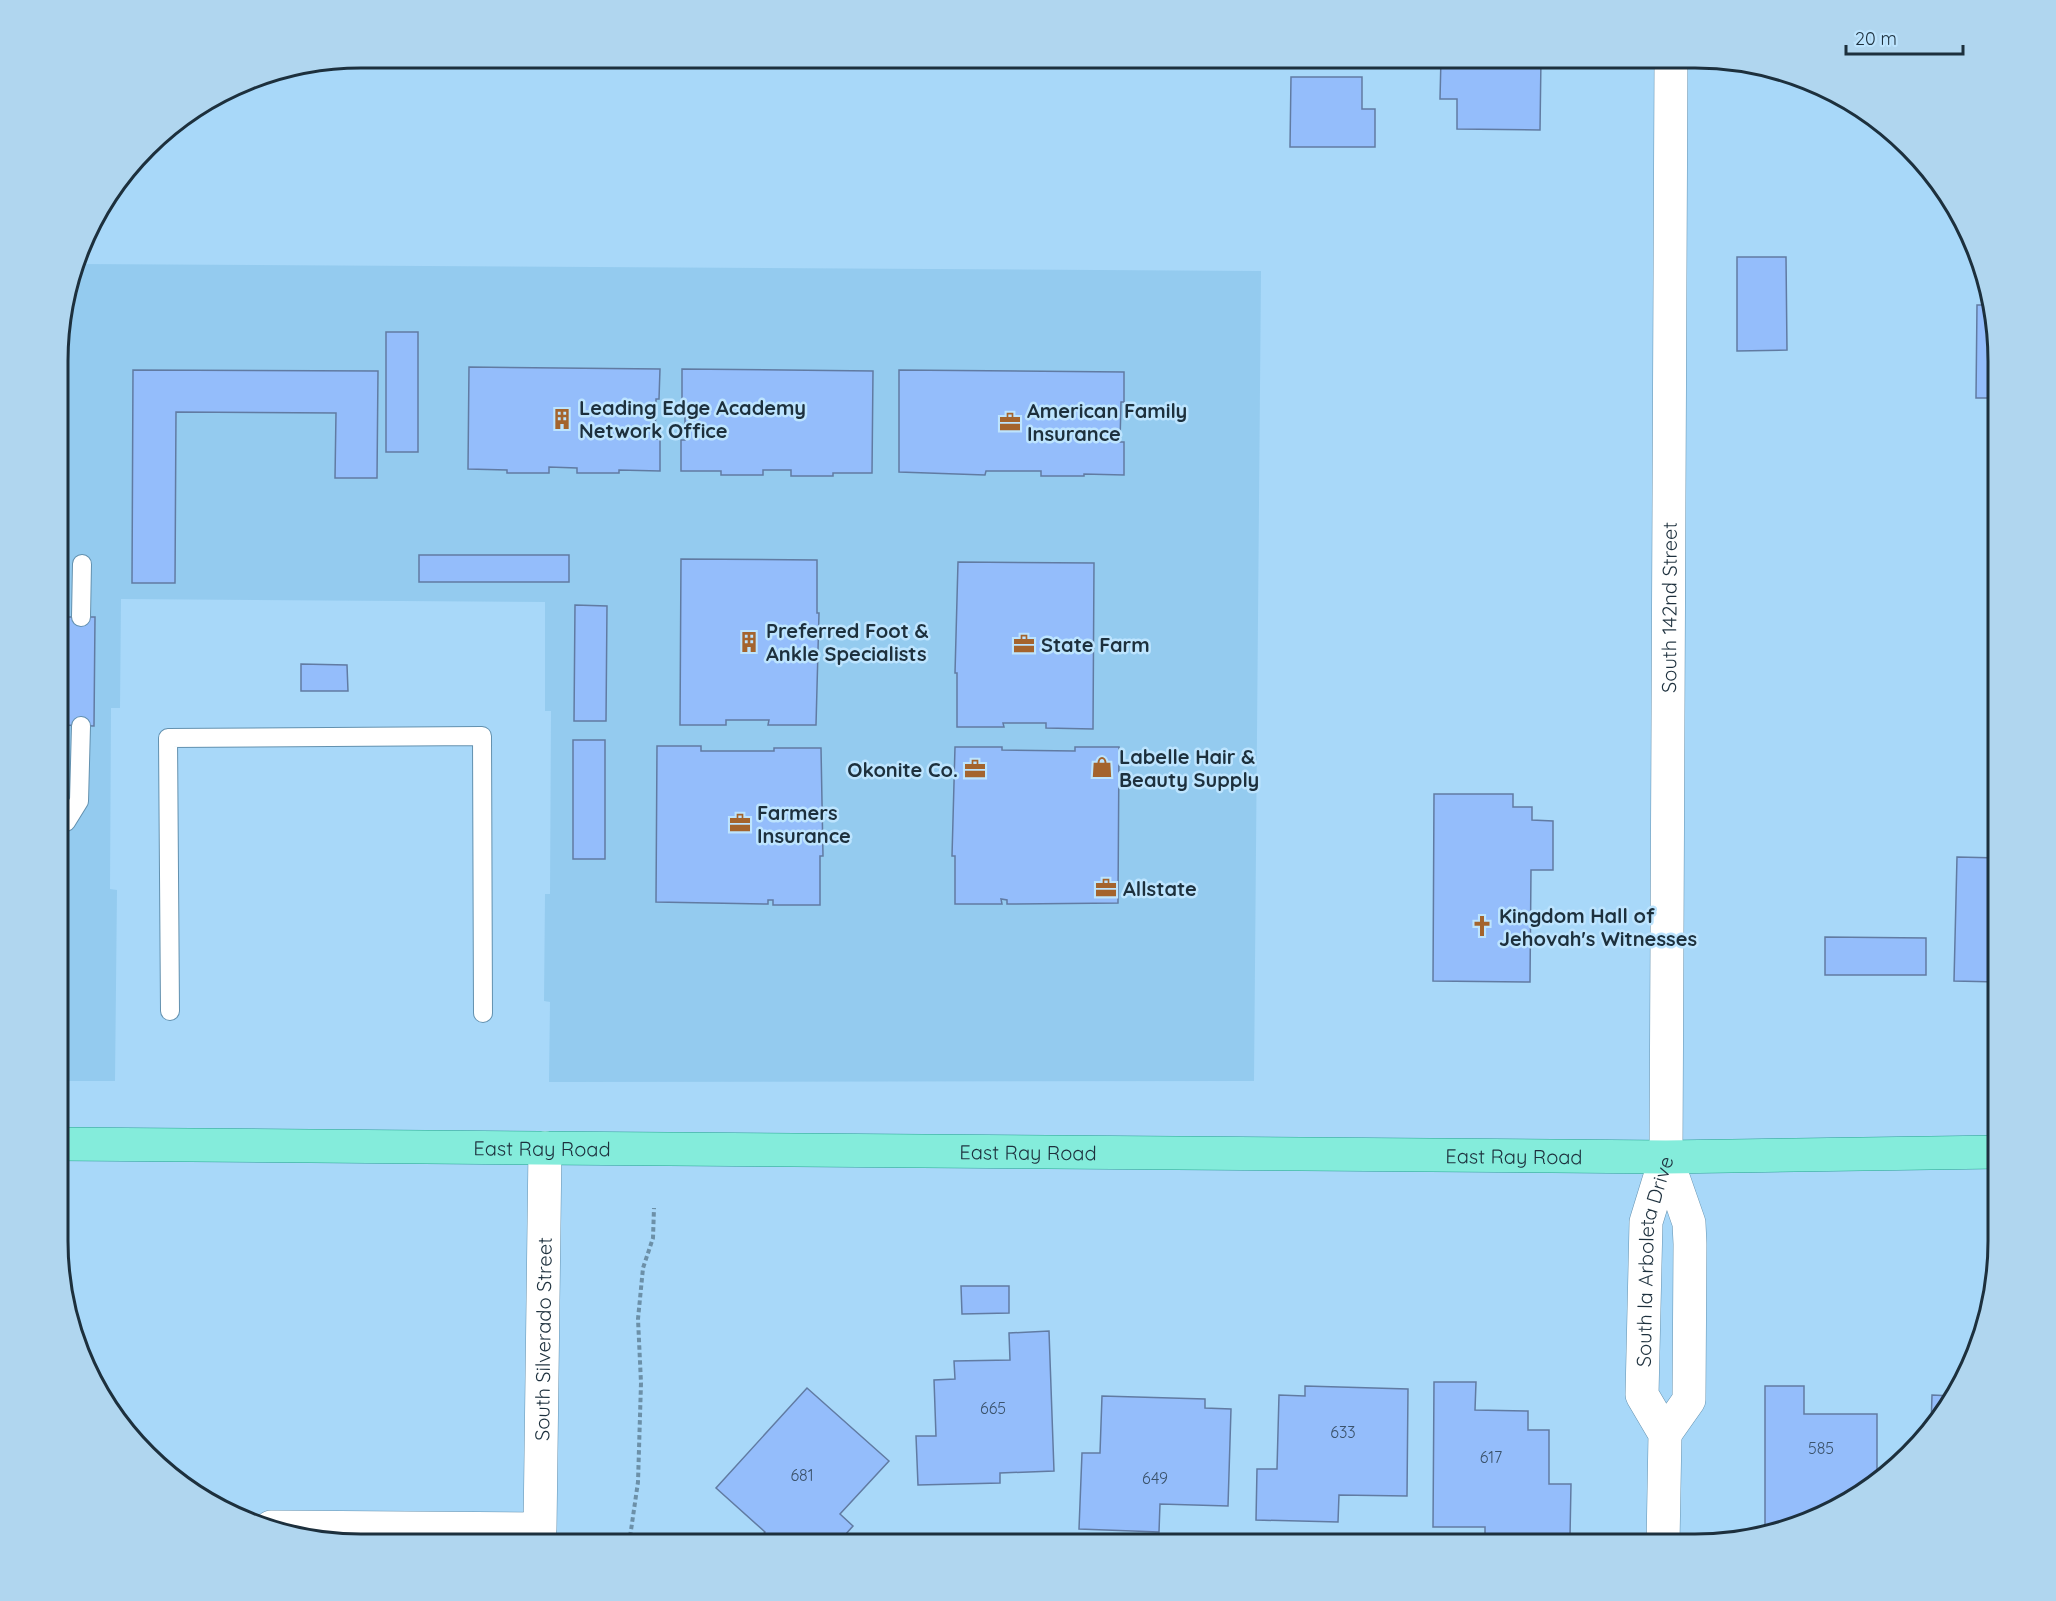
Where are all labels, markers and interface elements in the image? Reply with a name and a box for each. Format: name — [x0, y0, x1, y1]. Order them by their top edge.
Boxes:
scale bar — [1846, 18, 1963, 56]
text: 20 m — [1855, 27, 1897, 50]
place label: Leading Edge Academy Network Office — [579, 395, 806, 443]
place label: American Family Insurance — [1027, 398, 1187, 446]
building icon: Leading Edge Academy Network Office — [550, 407, 574, 431]
office icon: American Family Insurance — [998, 410, 1022, 434]
street label: South 142nd Street — [1656, 522, 1681, 693]
place label: Preferred Foot & Ankle Specialists — [766, 618, 929, 666]
building icon: Preferred Foot & Ankle Specialists — [737, 630, 761, 654]
office icon: State Farm — [1012, 632, 1036, 656]
place label: State Farm — [1041, 632, 1150, 657]
place label: Labelle Hair & Beauty Supply — [1119, 744, 1259, 792]
shop icon: Labelle Hair & Beauty Supply — [1090, 755, 1114, 779]
place label: Okonite Co. — [847, 757, 958, 782]
office icon: Okonite Co. — [963, 757, 987, 781]
place label: Farmers Insurance — [757, 800, 851, 848]
office icon: Farmers Insurance — [728, 811, 752, 835]
office icon: Allstate — [1094, 876, 1118, 900]
place label: Allstate — [1123, 876, 1197, 901]
place label: Kingdom Hall of Jehovah's Witnesses — [1499, 903, 1697, 951]
church icon: Kingdom Hall of Jehovah's Witnesses — [1470, 914, 1494, 938]
street label: East Ray Road — [473, 1135, 611, 1161]
street label: East Ray Road — [959, 1139, 1097, 1165]
street label: East Ray Road — [1445, 1143, 1583, 1169]
street label: South la Arboleta Drive — [1630, 1153, 1678, 1367]
street label: South Silverado Street — [529, 1237, 556, 1441]
house number: 665 — [980, 1398, 1006, 1418]
house number: 633 — [1330, 1422, 1356, 1442]
house number: 585 — [1808, 1438, 1834, 1458]
house number: 617 — [1480, 1447, 1502, 1467]
house number: 681 — [790, 1465, 814, 1485]
house number: 649 — [1142, 1468, 1168, 1488]

